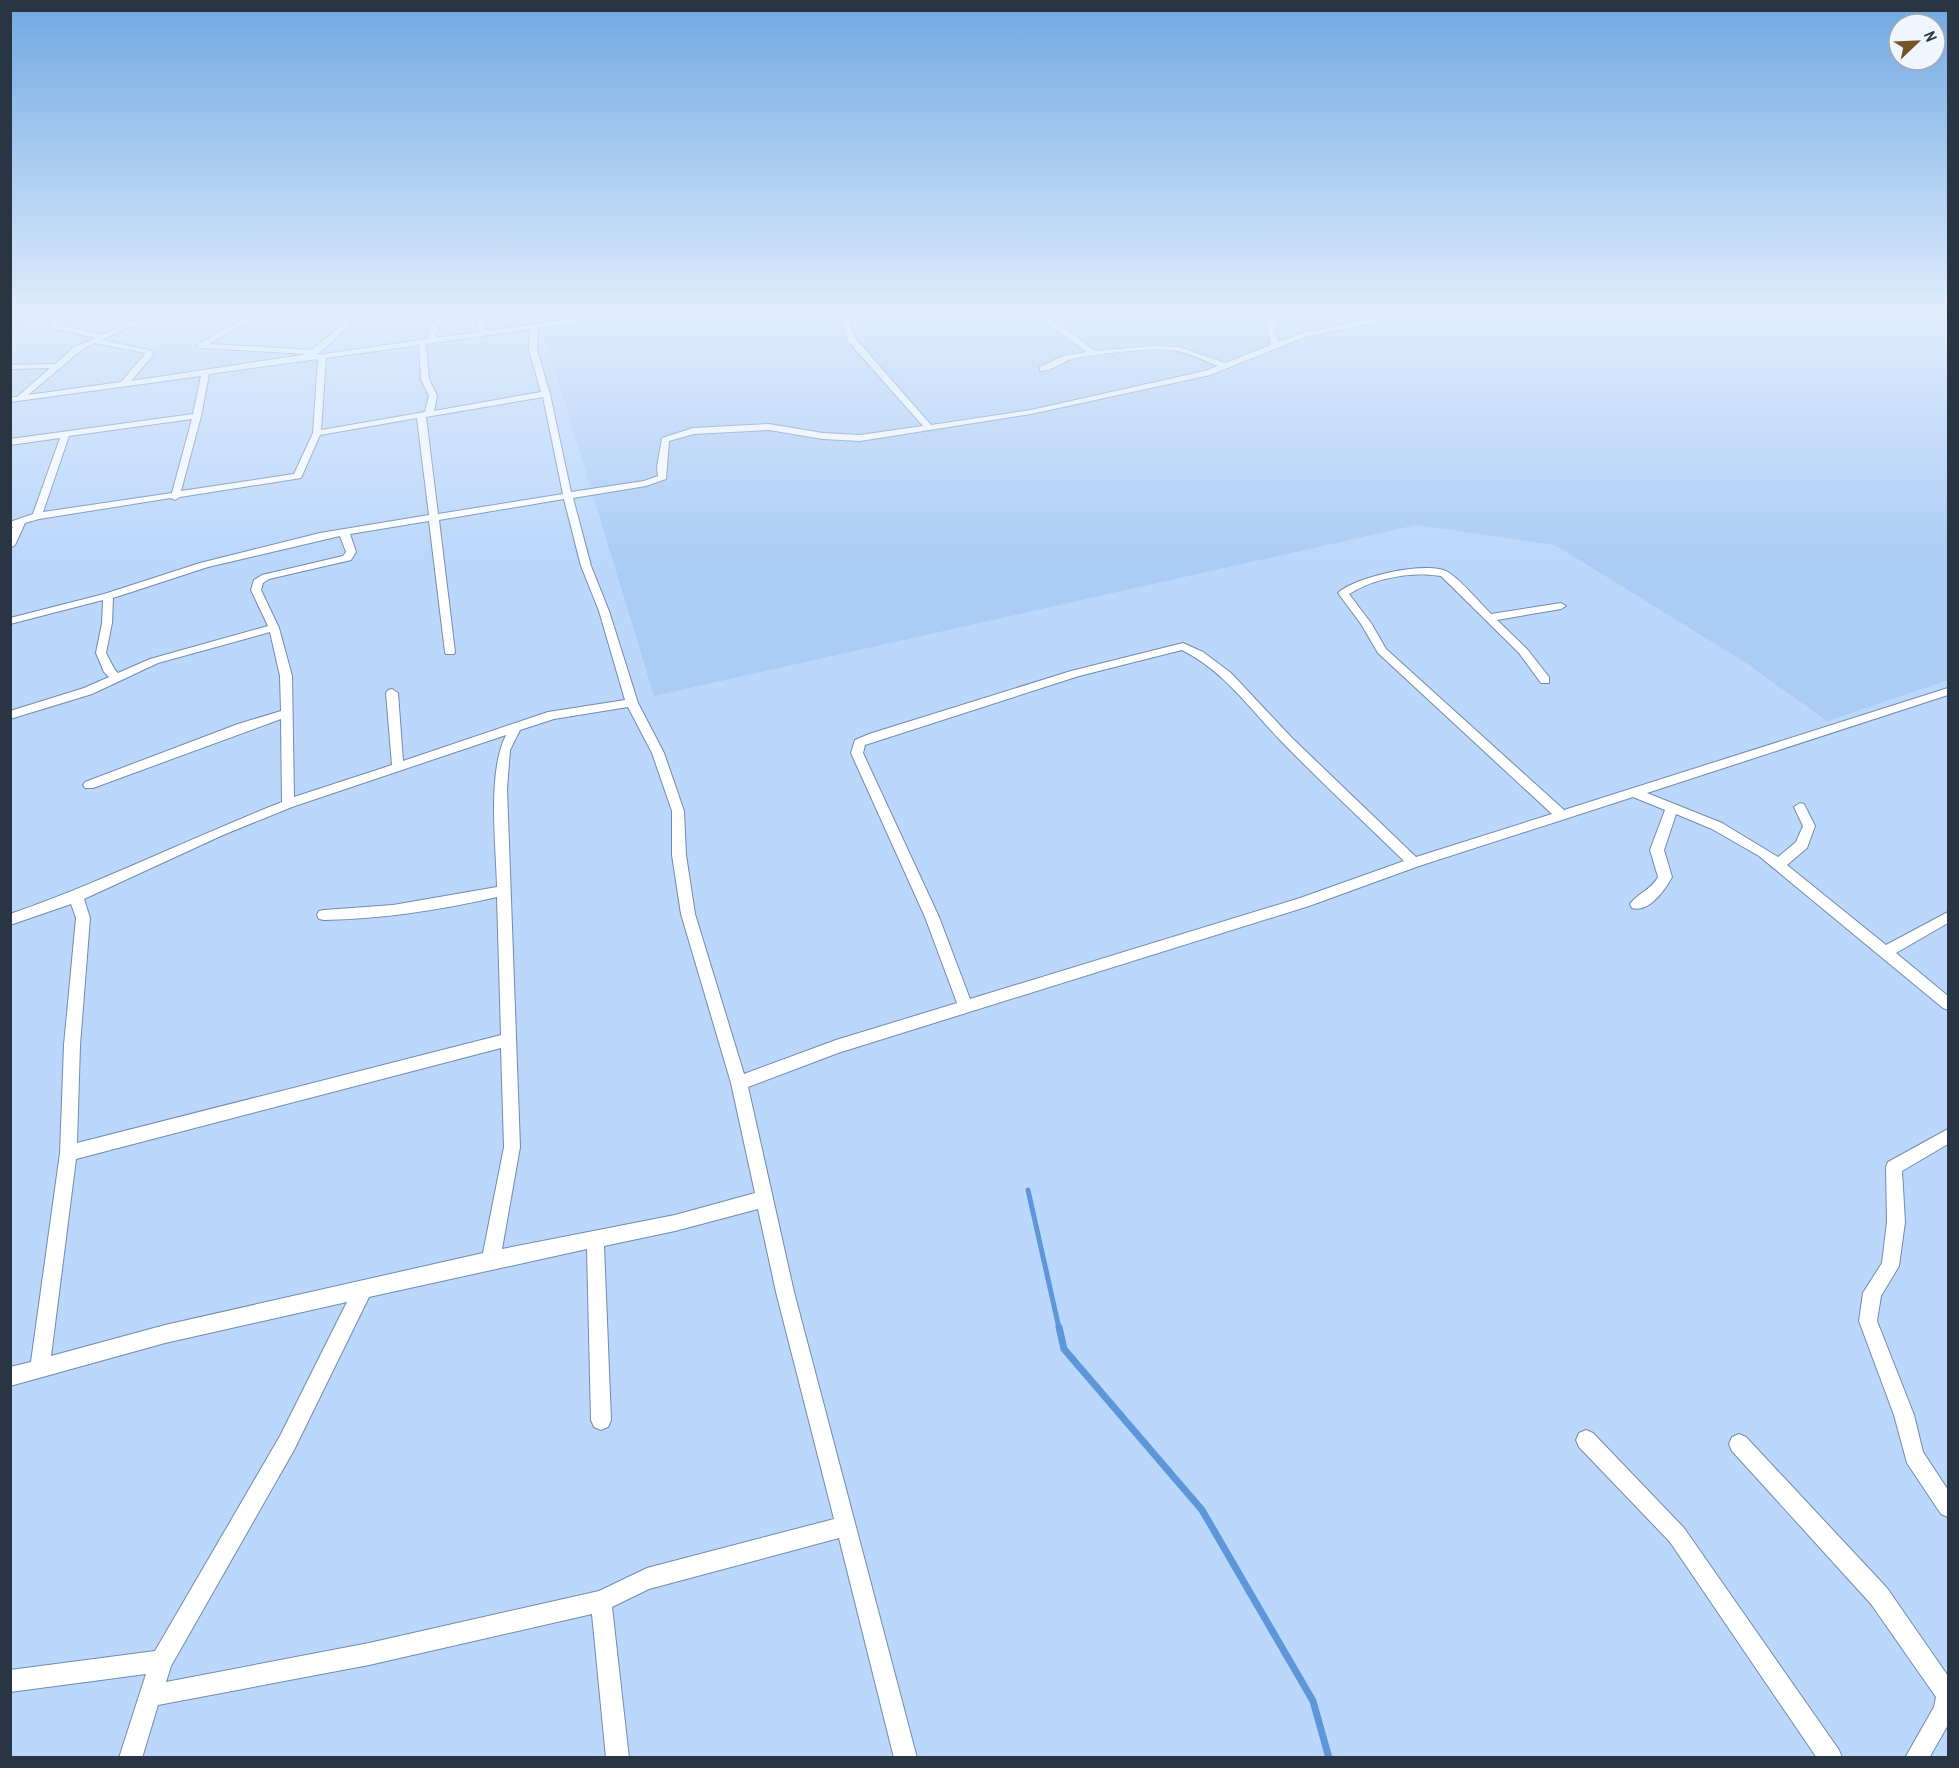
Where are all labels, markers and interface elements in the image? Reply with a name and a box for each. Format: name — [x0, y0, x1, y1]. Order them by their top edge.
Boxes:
north arrow — [1887, 12, 1947, 72]
text: N — [1919, 27, 1943, 45]

